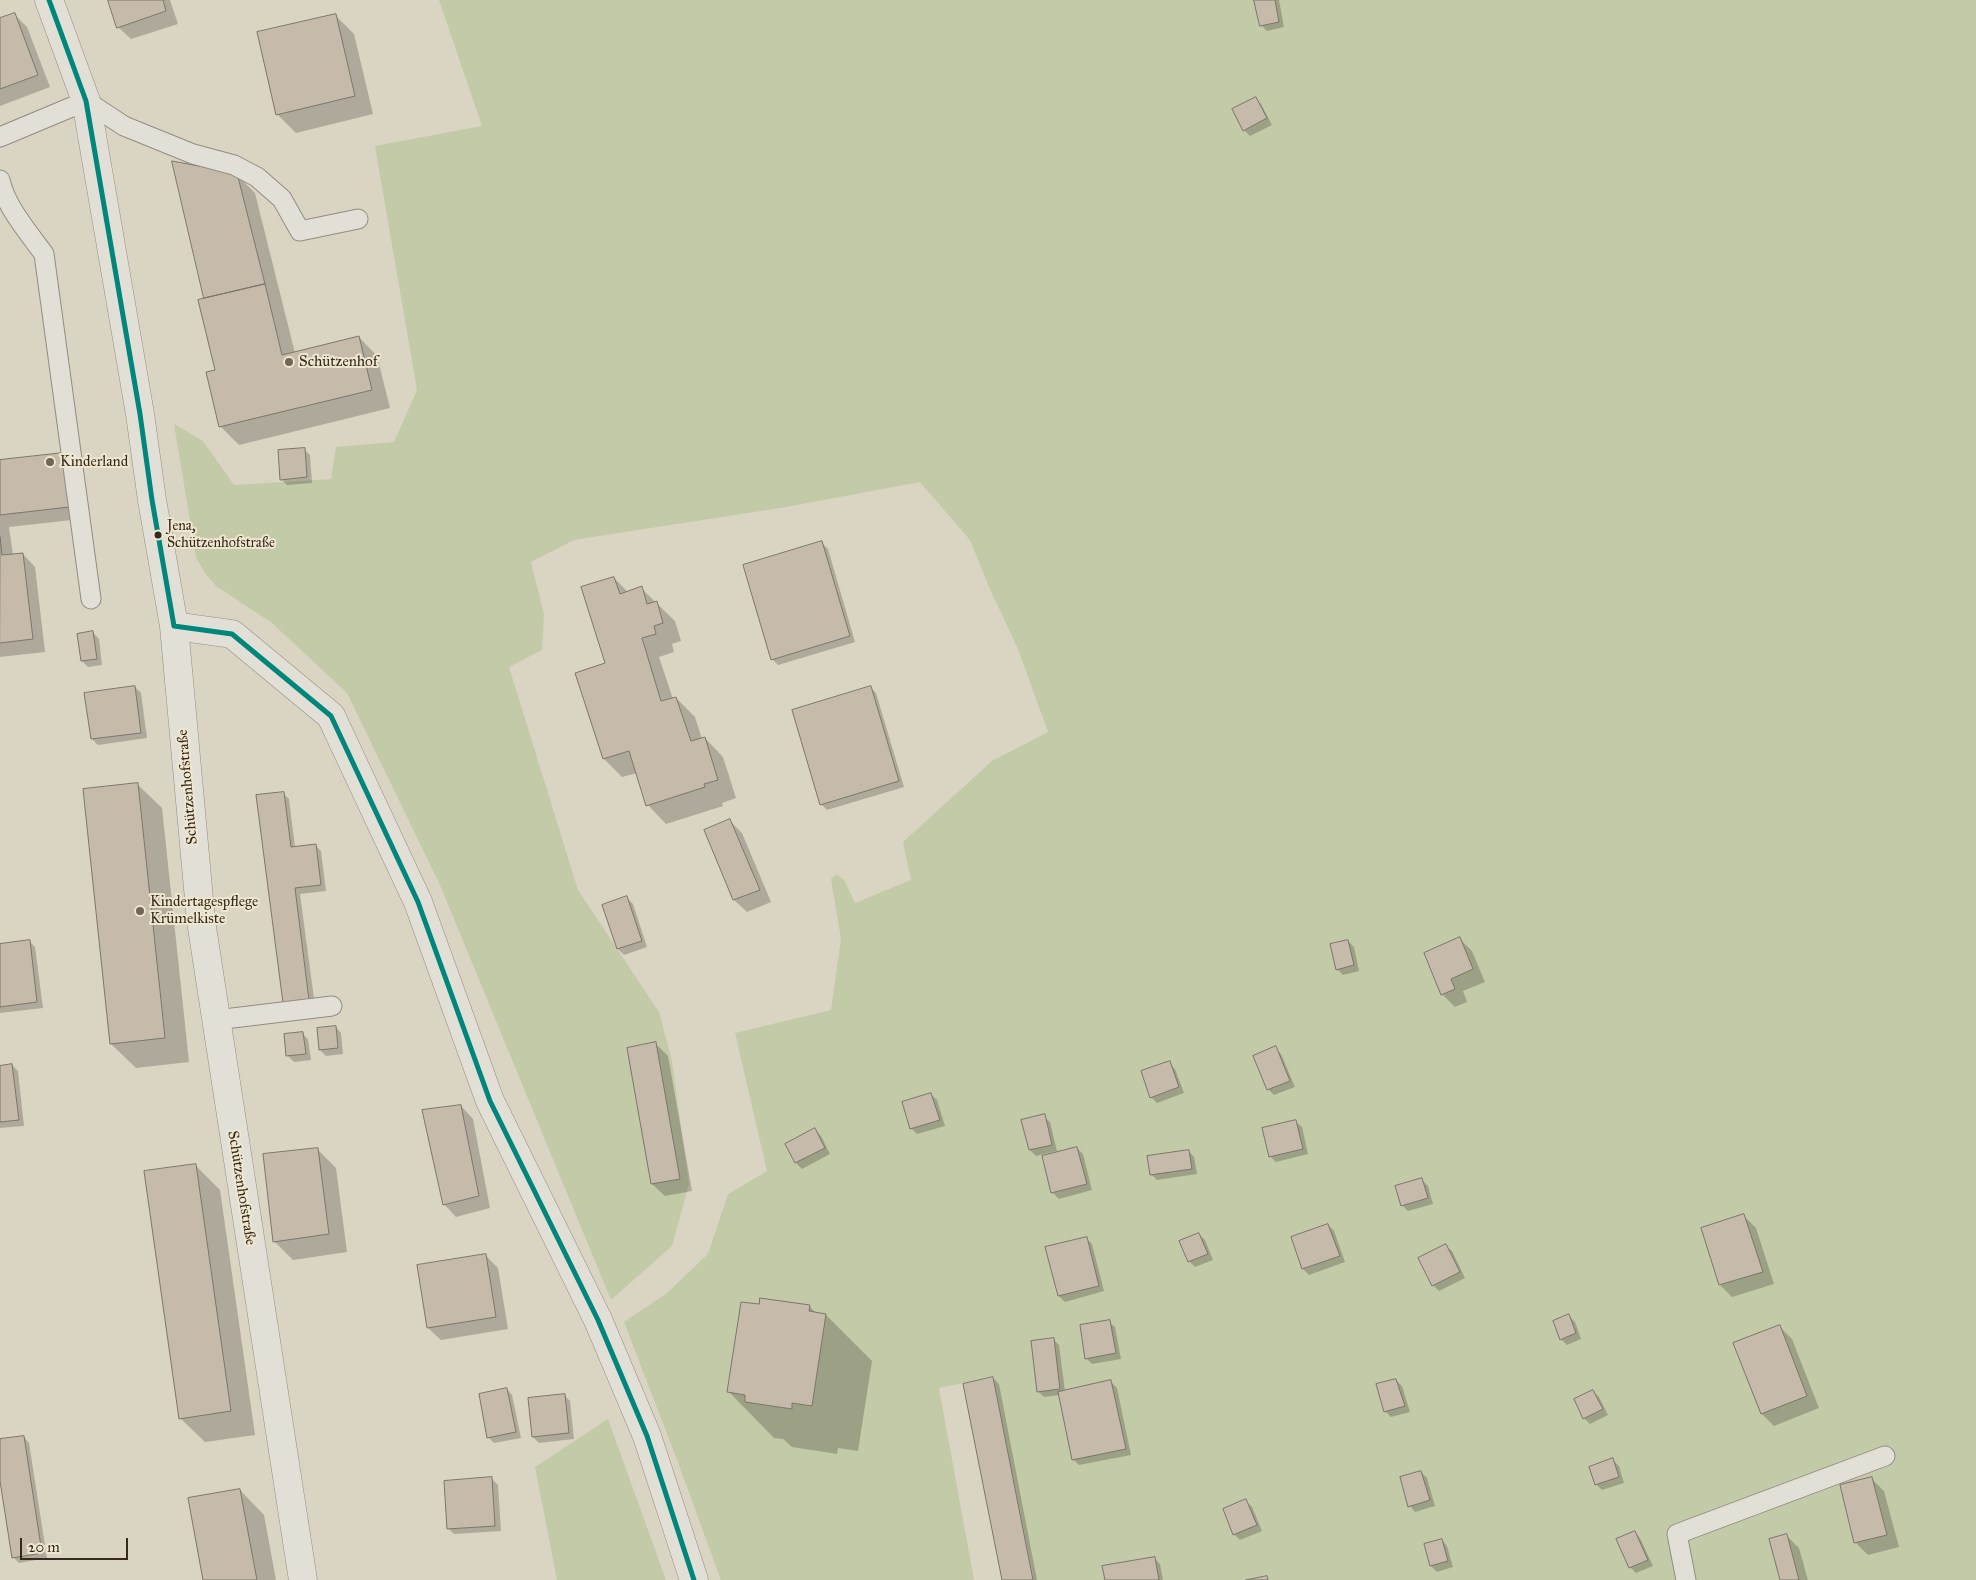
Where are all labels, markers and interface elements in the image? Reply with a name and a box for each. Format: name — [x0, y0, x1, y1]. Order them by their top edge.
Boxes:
place label: Schützenhof — [299, 353, 378, 371]
marker: Schützenhof — [283, 356, 295, 368]
place label: Kinderland — [60, 453, 128, 471]
marker: Kinderland — [44, 456, 56, 468]
place label: Jena, Schützenhofstraße — [167, 519, 275, 552]
marker: Jena, Schützenhofstraße — [153, 530, 163, 540]
street label: Schützenhofstraße — [174, 729, 202, 845]
place label: Kindertagespflege Krümelkiste — [150, 893, 258, 928]
marker: Kindertagespflege Krümelkiste — [134, 905, 146, 917]
street label: Schützenhofstraße — [223, 1130, 259, 1246]
scale bar — [22, 1528, 130, 1560]
text: 20 m — [28, 1538, 60, 1556]

